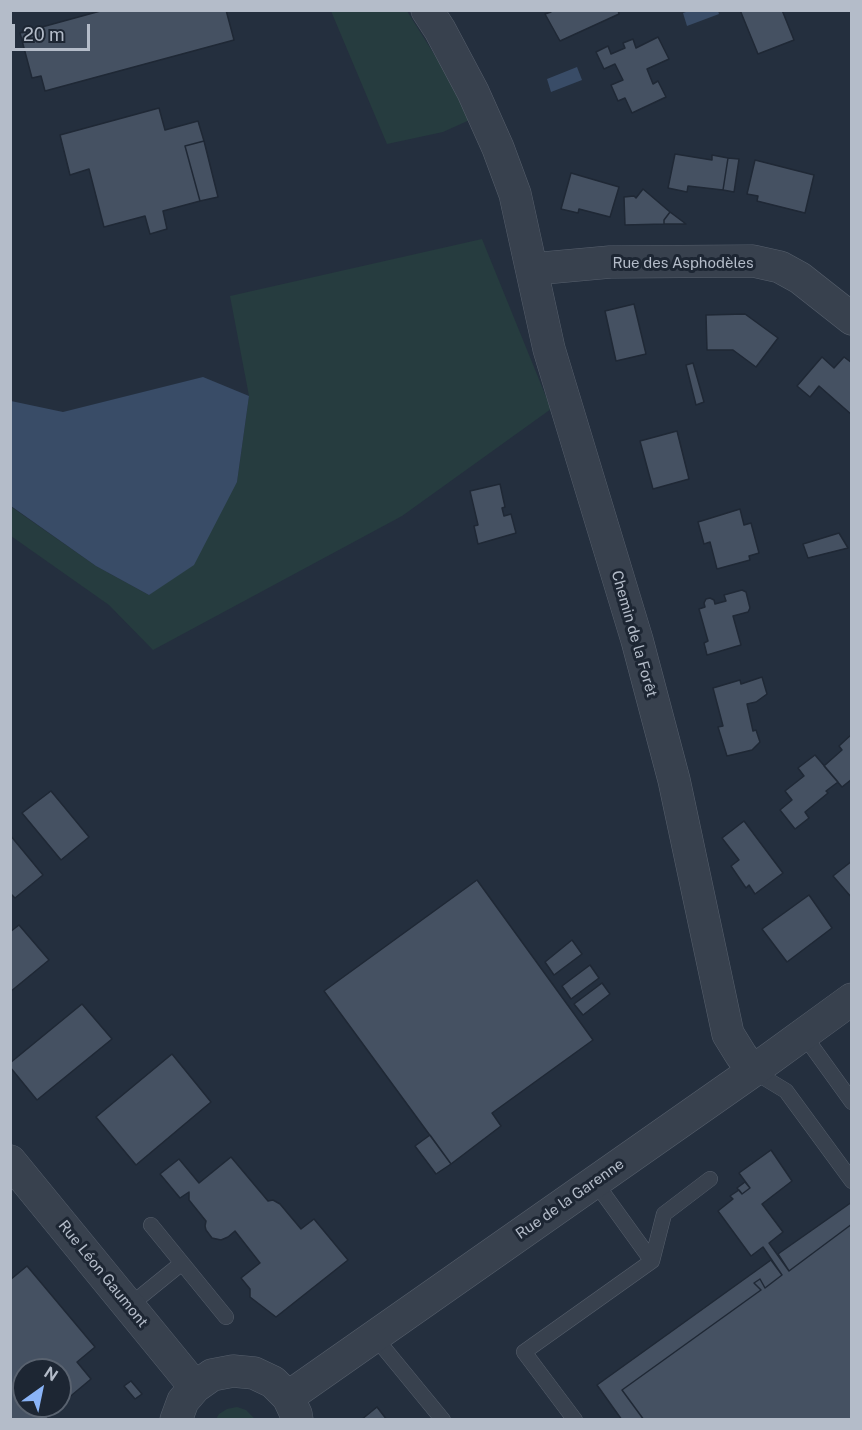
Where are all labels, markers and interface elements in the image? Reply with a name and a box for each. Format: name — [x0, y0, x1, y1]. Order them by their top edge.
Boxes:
scale bar — [15, 12, 93, 50]
text: 20 m — [23, 24, 65, 45]
street label: Rue des Asphodèles — [612, 254, 754, 272]
street label: Chemin de la Forêt — [607, 569, 661, 699]
street label: Rue de la Garenne — [513, 1155, 627, 1243]
street label: Rue Léon Gaumont — [54, 1217, 152, 1331]
north arrow — [12, 1358, 72, 1418]
text: N — [41, 1363, 61, 1386]

